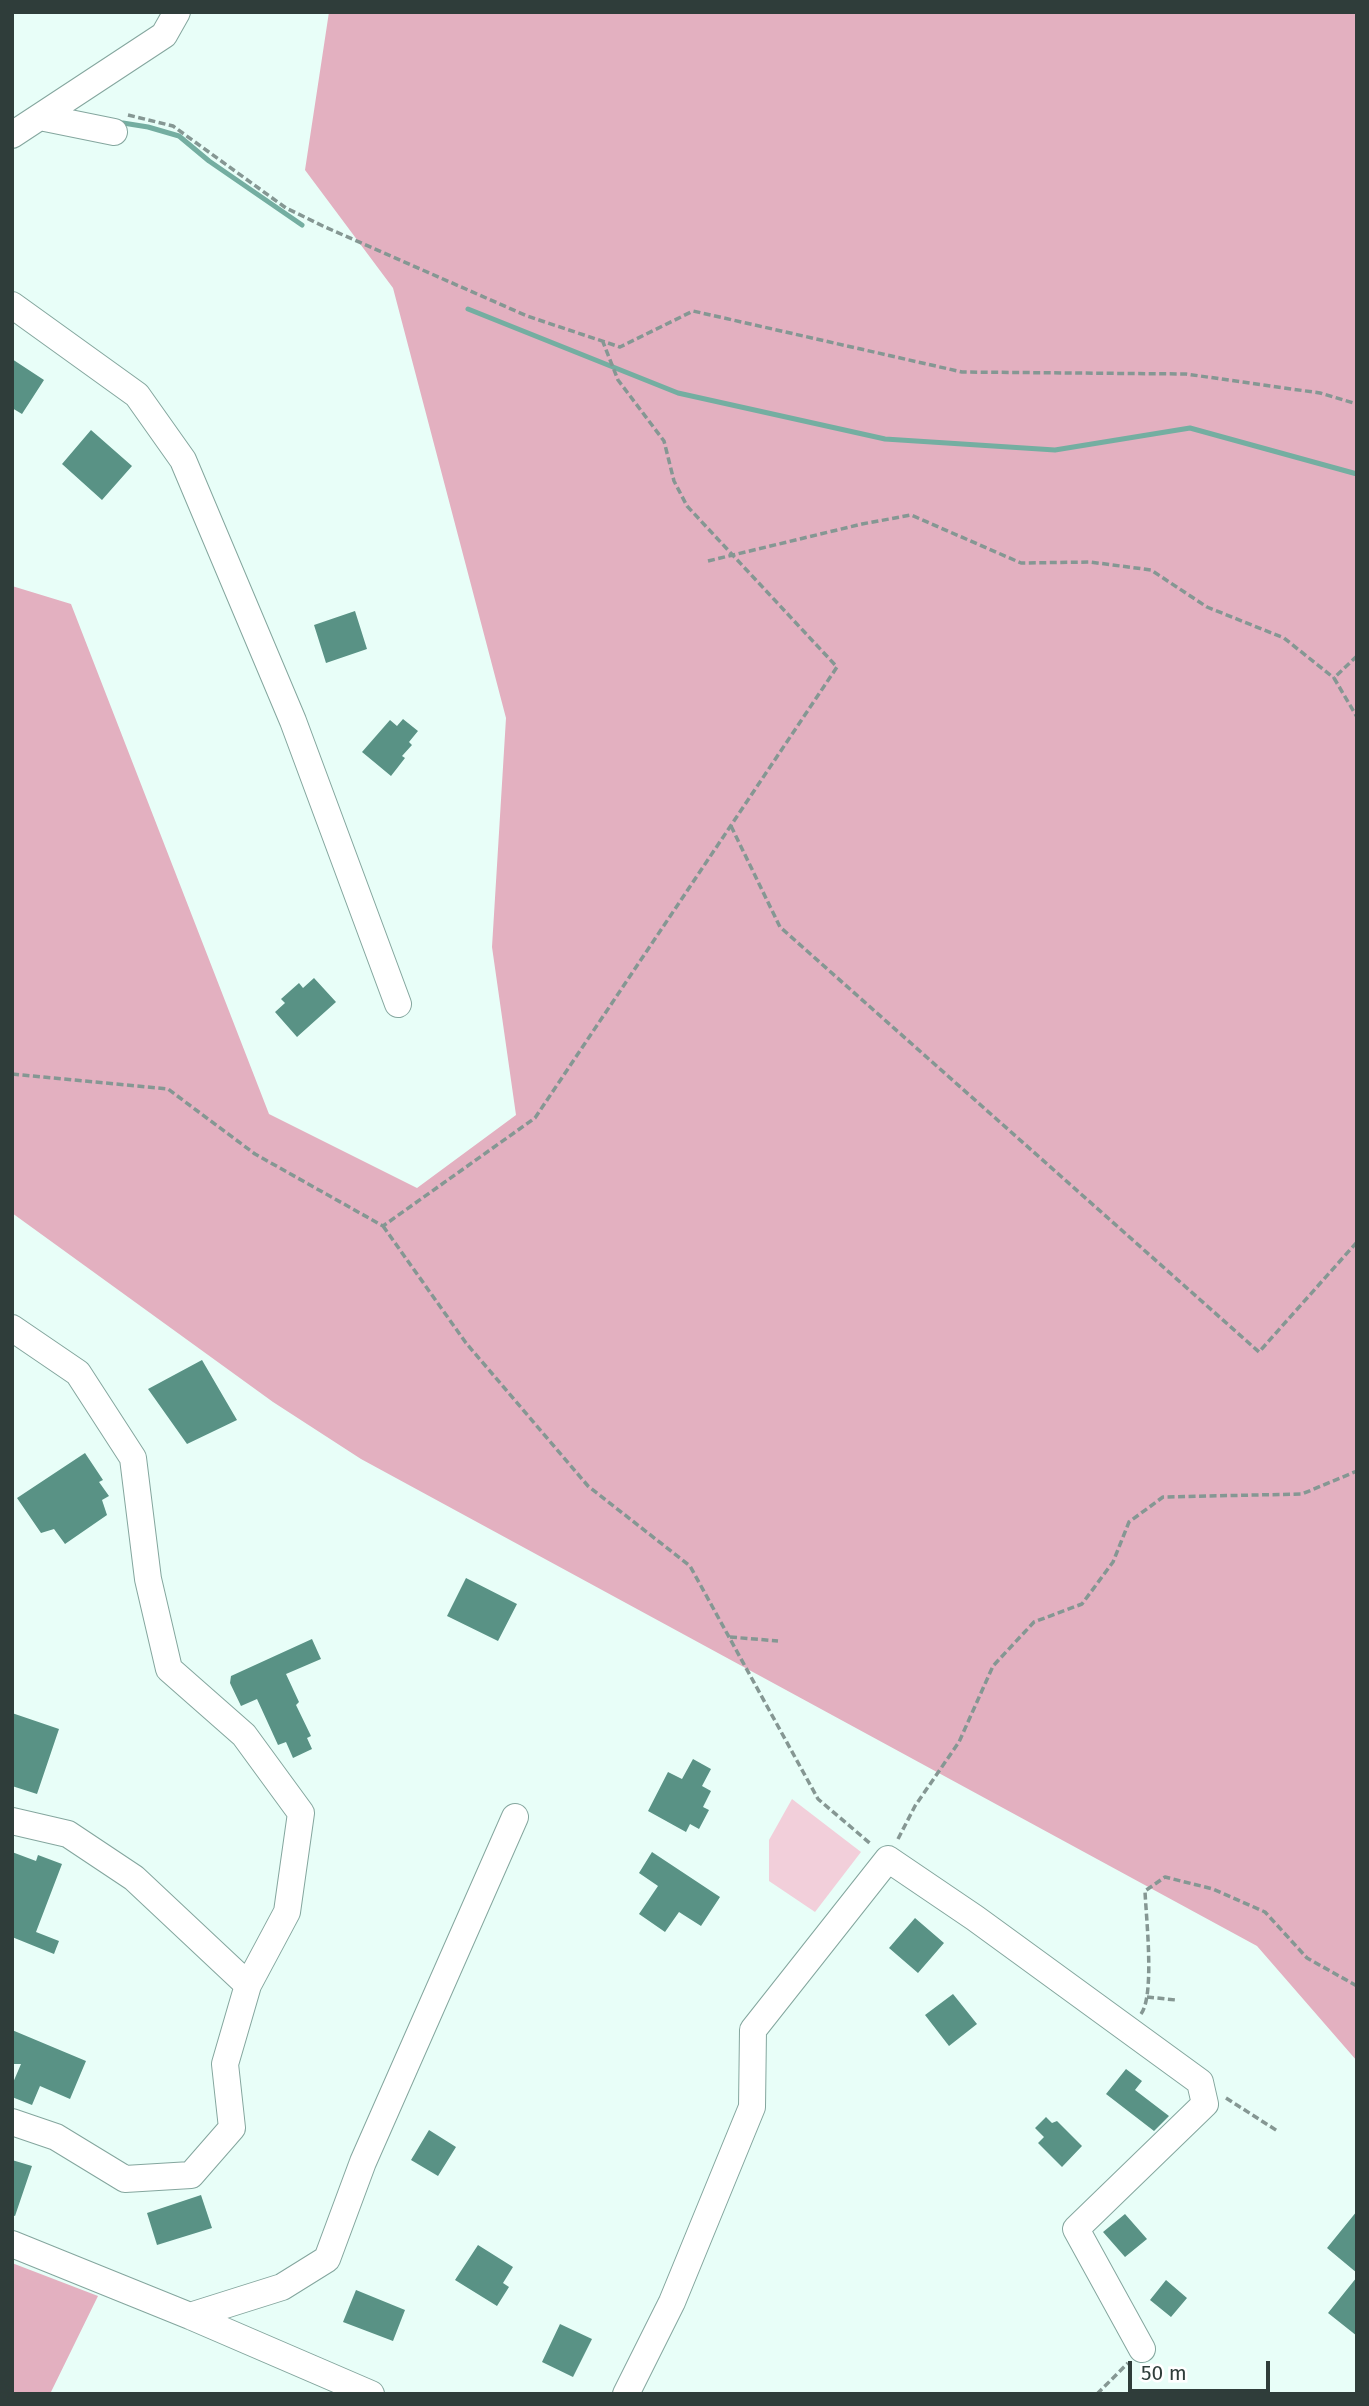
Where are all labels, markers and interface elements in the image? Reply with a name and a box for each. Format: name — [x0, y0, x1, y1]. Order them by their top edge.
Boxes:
scale bar — [1131, 2346, 1273, 2390]
text: 50 m — [1141, 2360, 1187, 2386]

